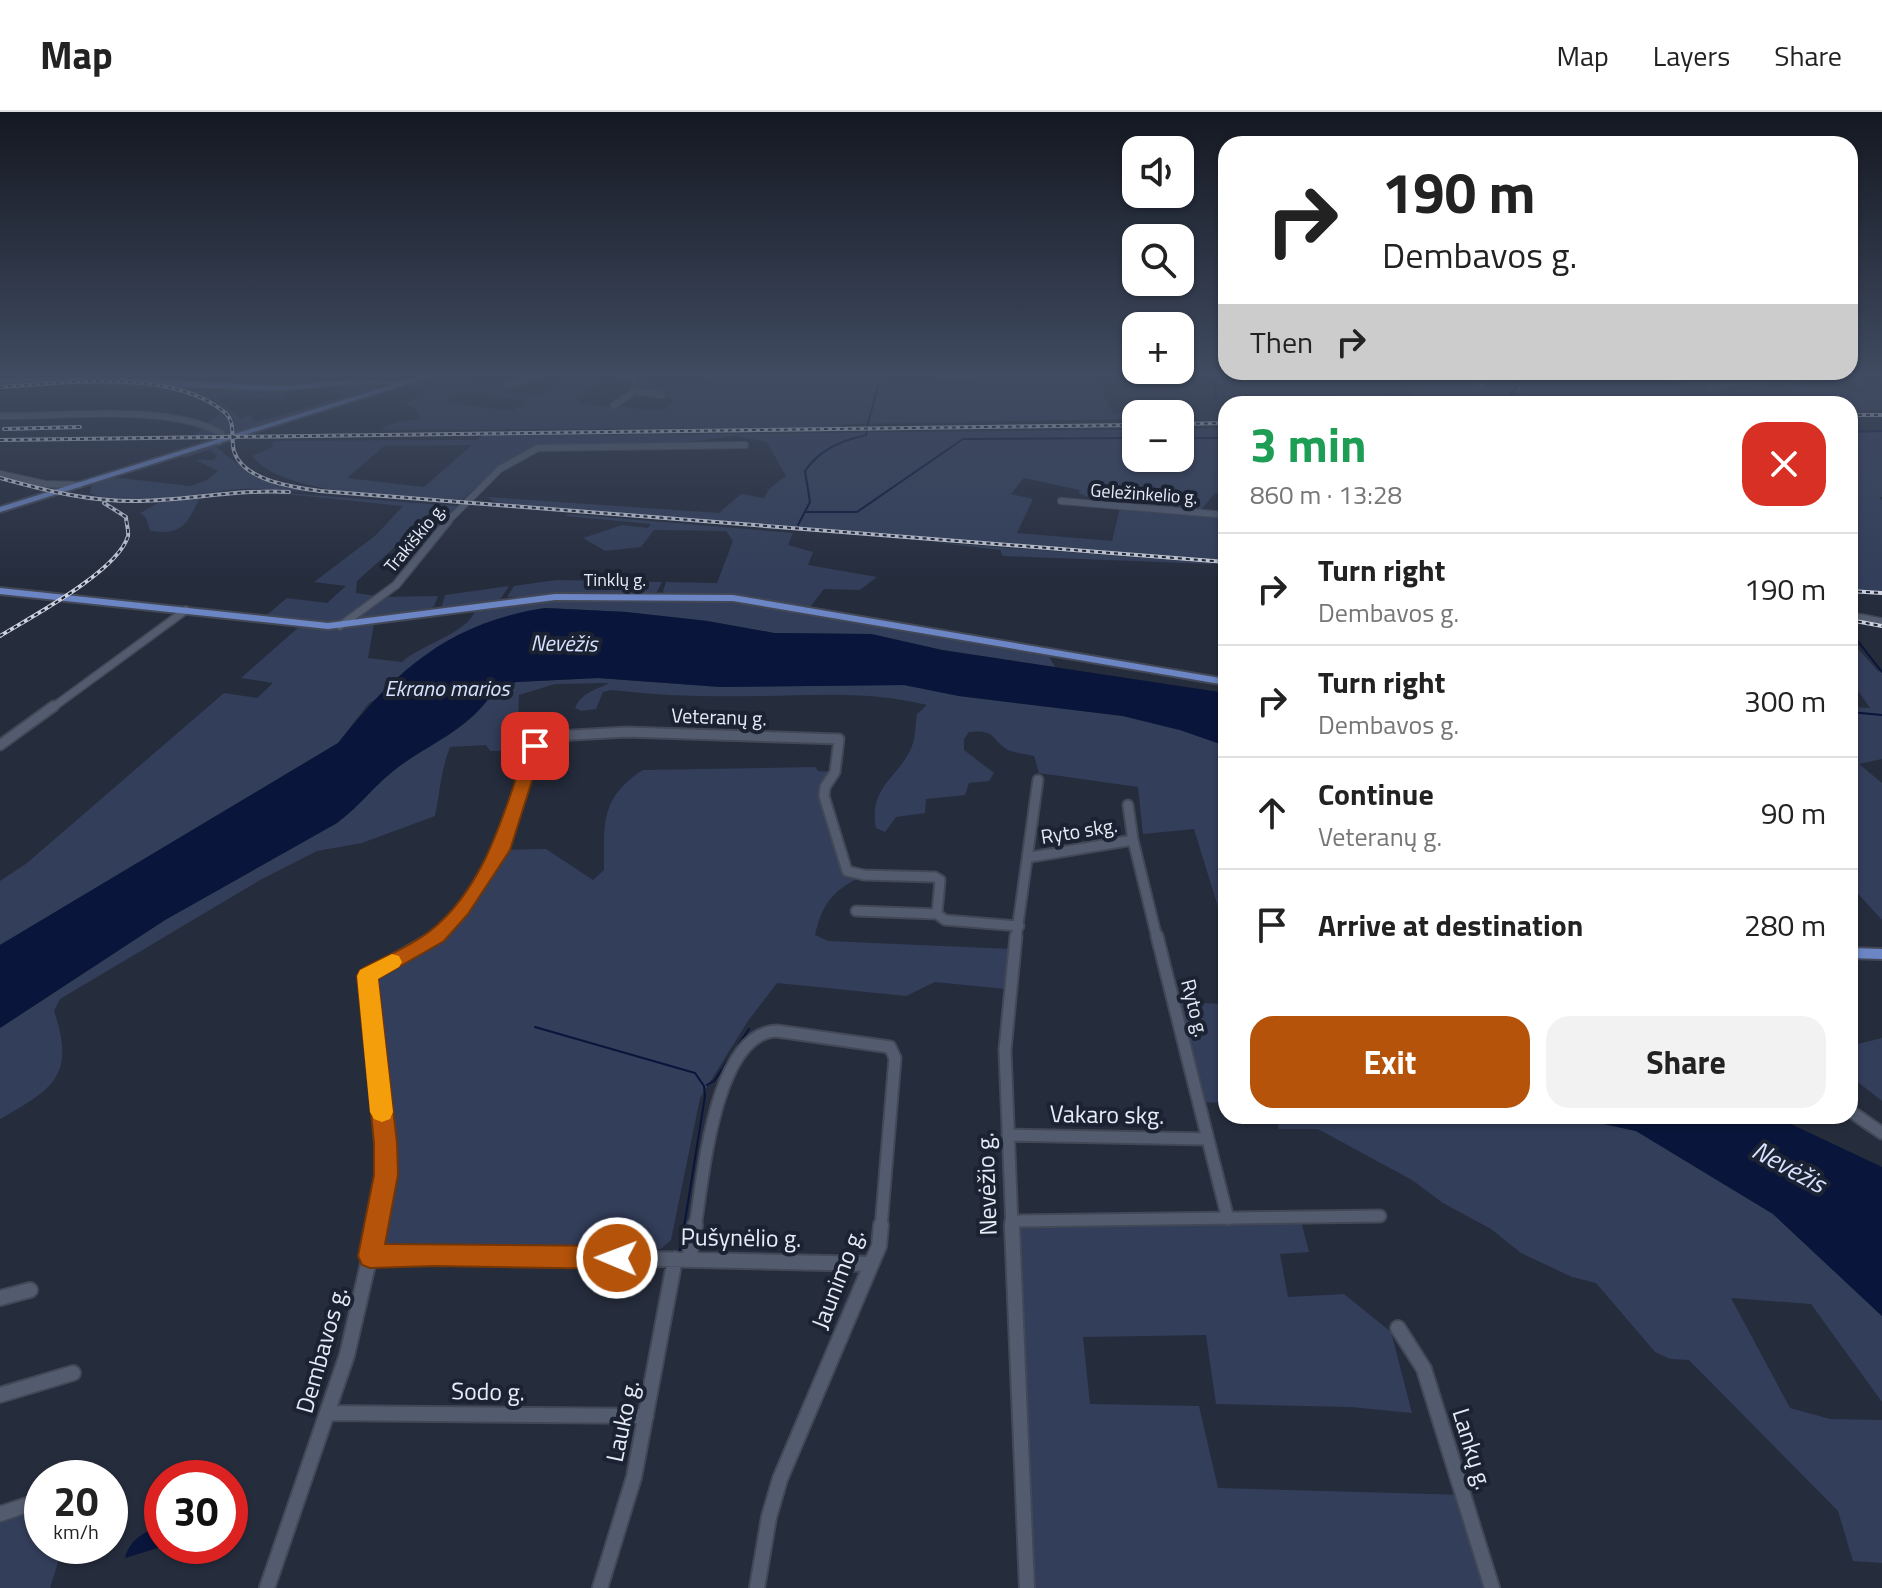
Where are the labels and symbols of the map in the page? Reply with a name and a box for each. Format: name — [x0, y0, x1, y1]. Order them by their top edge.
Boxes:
street label: Geležinkelio g. — [1090, 476, 1199, 511]
street label: Trakiškio g. — [378, 497, 452, 578]
street label: Tinklų g. — [584, 566, 646, 593]
water label: Nevėžis — [530, 625, 599, 661]
water label: Ekrano marios — [384, 671, 511, 705]
street label: Veteranų g. — [671, 699, 767, 734]
pin — [501, 712, 569, 780]
street label: Ryto skg. — [1038, 809, 1119, 852]
street label: Ryto g. — [1173, 976, 1218, 1040]
street label: Vakaro skg. — [1049, 1095, 1165, 1133]
water label: Nevėžis — [1745, 1130, 1835, 1204]
street label: Nevėžio g. — [966, 1132, 1006, 1236]
position arrow — [575, 1216, 659, 1300]
street label: Pušynėlio g. — [680, 1218, 802, 1256]
street label: Jaunimo g. — [801, 1223, 873, 1334]
street label: Dembavos g. — [286, 1282, 356, 1417]
street label: Sodo g. — [451, 1372, 525, 1410]
street label: Lauko g. — [596, 1376, 648, 1465]
street label: Lankų g. — [1444, 1404, 1502, 1494]
speed limit sign: 30 — [144, 1460, 248, 1564]

